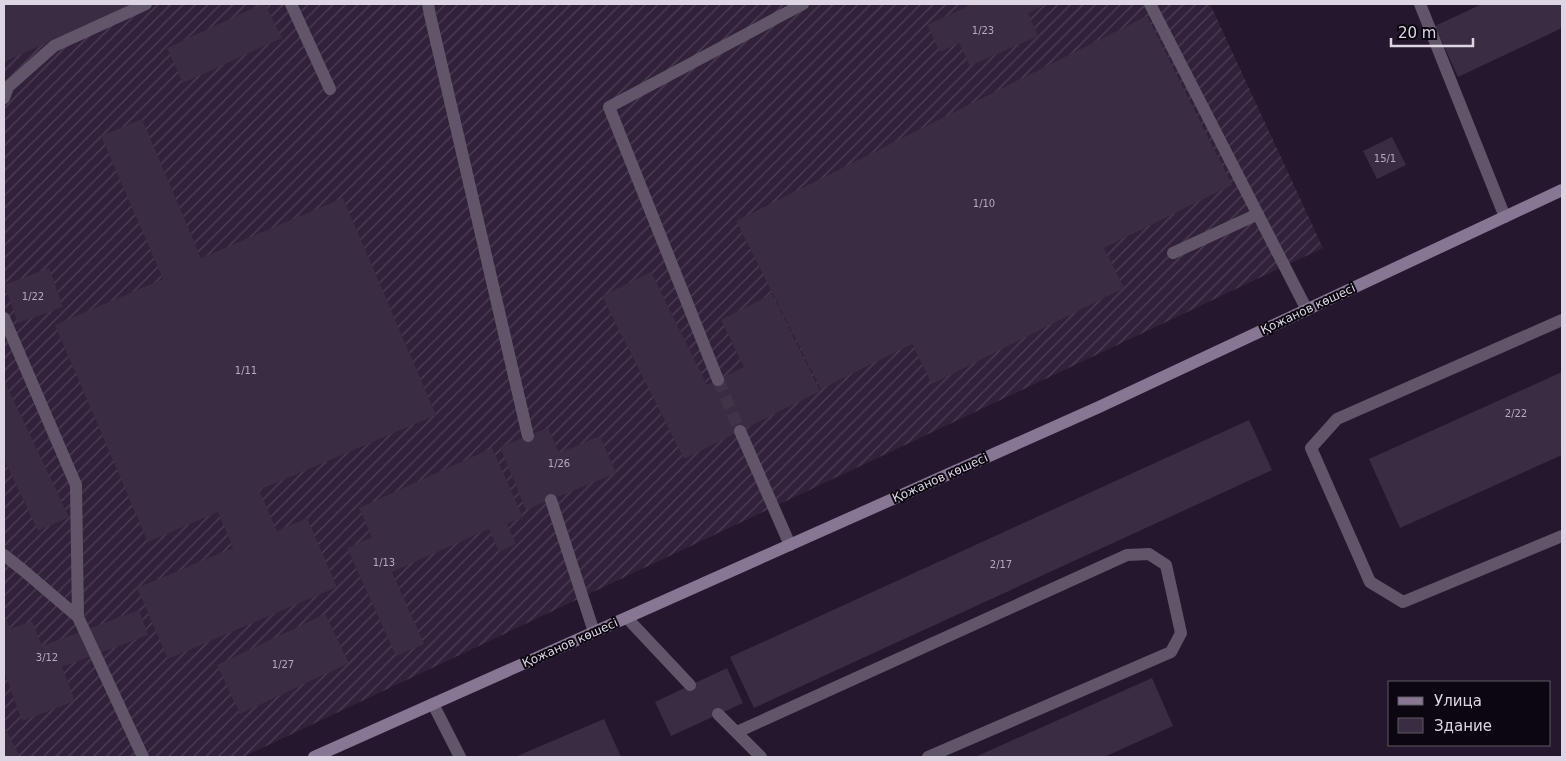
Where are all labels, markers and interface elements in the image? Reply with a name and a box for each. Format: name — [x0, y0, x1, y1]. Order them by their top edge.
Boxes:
scale bar — [1391, 15, 1474, 47]
text: 20 m — [1398, 24, 1436, 42]
house number: 1/23 — [972, 25, 994, 36]
house number: 15/1 — [1374, 153, 1396, 164]
house number: 1/10 — [973, 198, 995, 209]
street label: Қожанов көшесі — [1258, 281, 1358, 337]
house number: 1/22 — [22, 291, 44, 302]
house number: 1/11 — [235, 365, 257, 376]
house number: 2/22 — [1505, 408, 1527, 419]
street label: Қожанов көшесі — [890, 451, 990, 505]
house number: 1/26 — [548, 458, 570, 469]
house number: 1/13 — [373, 557, 395, 568]
house number: 2/17 — [990, 559, 1012, 570]
street label: Қожанов көшесі — [520, 616, 620, 670]
house number: 3/12 — [36, 652, 58, 663]
house number: 1/27 — [272, 659, 294, 670]
legend — [1388, 681, 1551, 746]
text: Улица — [1434, 692, 1482, 710]
text: Здание — [1434, 717, 1492, 735]

